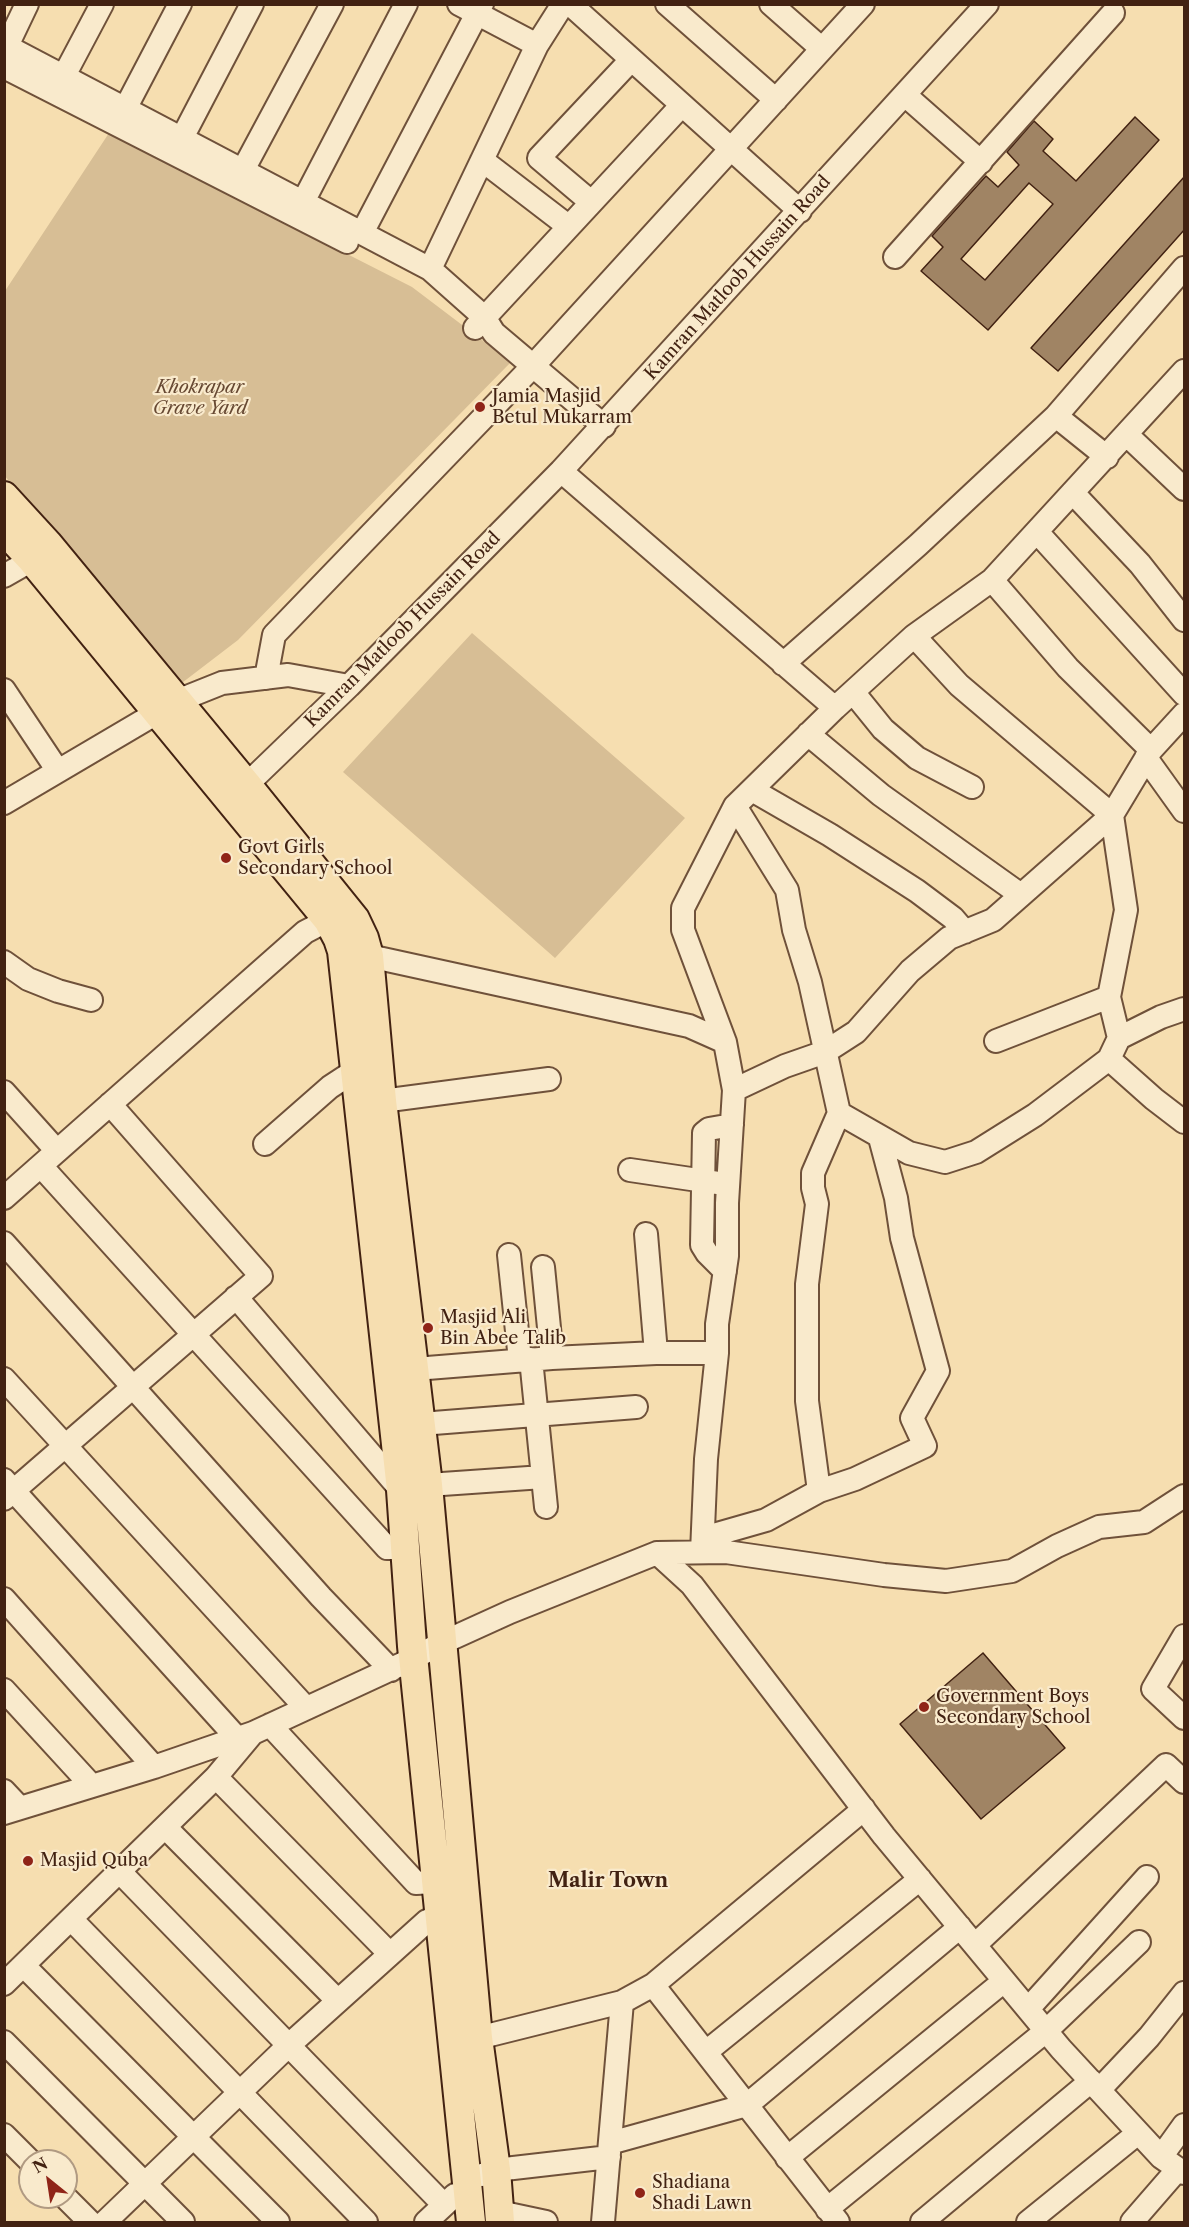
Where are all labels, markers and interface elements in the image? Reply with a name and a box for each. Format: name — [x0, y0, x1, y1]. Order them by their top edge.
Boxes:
street label: Kamran Matloob Hussain Road — [640, 171, 836, 385]
park label: Khokrapar Grave Yard — [153, 377, 247, 420]
place label: Jamia Masjid Betul Mukarram — [492, 386, 632, 428]
marker: Jamia Masjid Betul Mukarram — [473, 400, 487, 414]
street label: Kamran Matloob Hussain Road — [301, 528, 505, 732]
place label: Govt Girls Secondary School — [238, 837, 392, 880]
marker: Govt Girls Secondary School — [219, 851, 233, 865]
place label: Masjid Ali Bin Abee Talib — [440, 1307, 566, 1350]
marker: Masjid Ali Bin Abee Talib — [421, 1321, 435, 1335]
place label: Government Boys Secondary School — [936, 1686, 1090, 1728]
marker: Government Boys Secondary School — [917, 1700, 931, 1714]
place label: Masjid Quba — [40, 1850, 148, 1872]
marker: Masjid Quba — [21, 1854, 35, 1868]
district label: Malir Town — [548, 1869, 668, 1893]
north arrow — [18, 2149, 78, 2209]
text: N — [29, 2153, 51, 2177]
place label: Shadiana Shadi Lawn — [652, 2172, 752, 2214]
marker: Shadiana Shadi Lawn — [633, 2186, 647, 2200]

